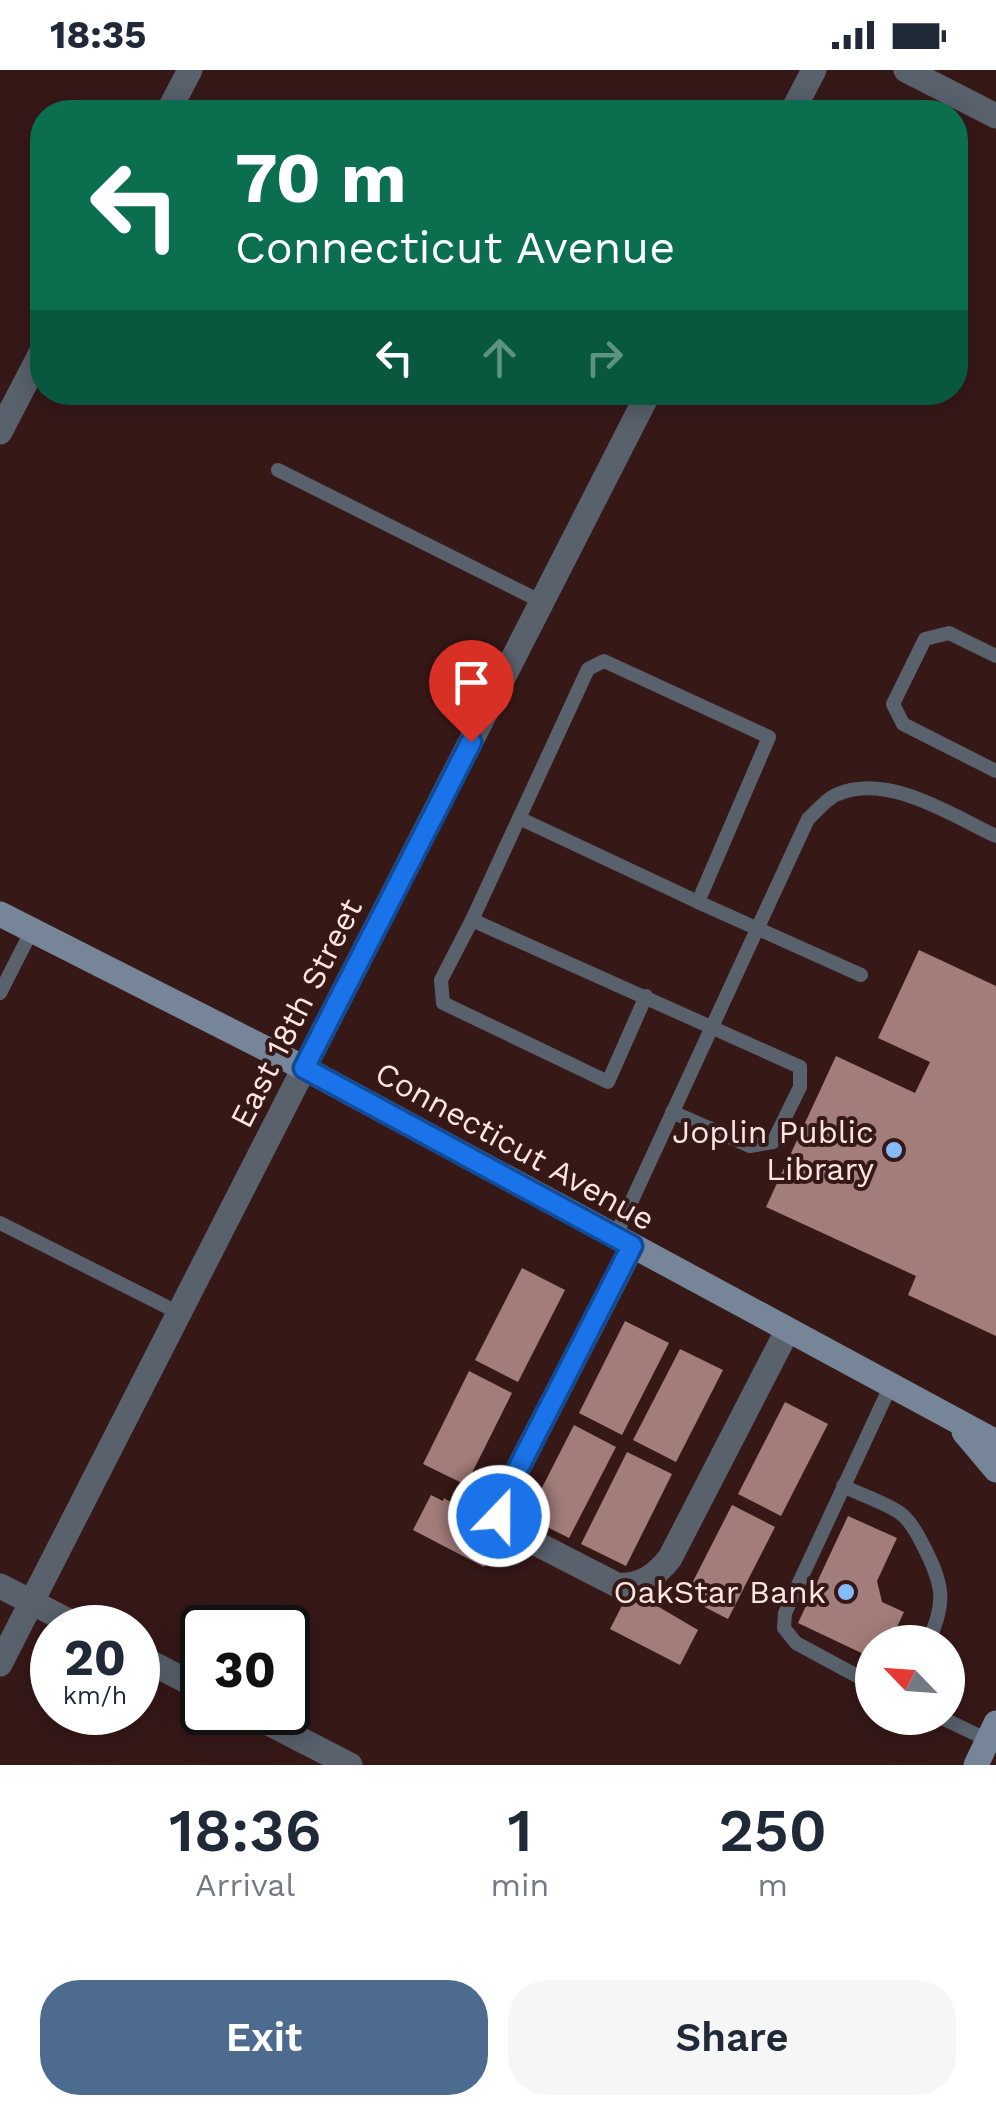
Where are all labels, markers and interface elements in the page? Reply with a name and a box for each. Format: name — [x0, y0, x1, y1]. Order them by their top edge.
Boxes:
text: 18:35 — [50, 13, 146, 57]
text: 70 m — [235, 137, 407, 219]
icon: left — [70, 140, 200, 270]
text: Connecticut Avenue — [235, 221, 675, 274]
icon: left — [367, 330, 422, 385]
icon: ahead — [472, 330, 527, 385]
icon: right — [577, 330, 632, 385]
pin — [429, 640, 514, 743]
icon: arrive — [444, 655, 499, 710]
street label: East 18th Street — [222, 892, 370, 1134]
street label: Connecticut Avenue — [369, 1054, 661, 1238]
place label: Joplin Public Library — [672, 1113, 874, 1188]
marker: Joplin Public Library — [883, 1139, 905, 1161]
position arrow — [447, 1464, 551, 1568]
place label: OakStar Bank — [614, 1573, 826, 1611]
marker: OakStar Bank — [835, 1581, 857, 1603]
speed limit sign: 30 — [180, 1605, 310, 1735]
north arrow — [855, 1625, 965, 1735]
map controls — [855, 1625, 965, 1735]
text: 20 — [64, 1628, 126, 1687]
text: km/h — [63, 1681, 127, 1710]
text: 18:36 — [169, 1795, 322, 1866]
text: 1 — [507, 1795, 532, 1866]
text: 250 — [718, 1795, 827, 1866]
text: Arrival — [195, 1866, 295, 1904]
text: min — [491, 1866, 549, 1904]
text: m — [757, 1866, 788, 1904]
button: Exit — [40, 1980, 488, 2095]
button: Share — [508, 1980, 956, 2095]

